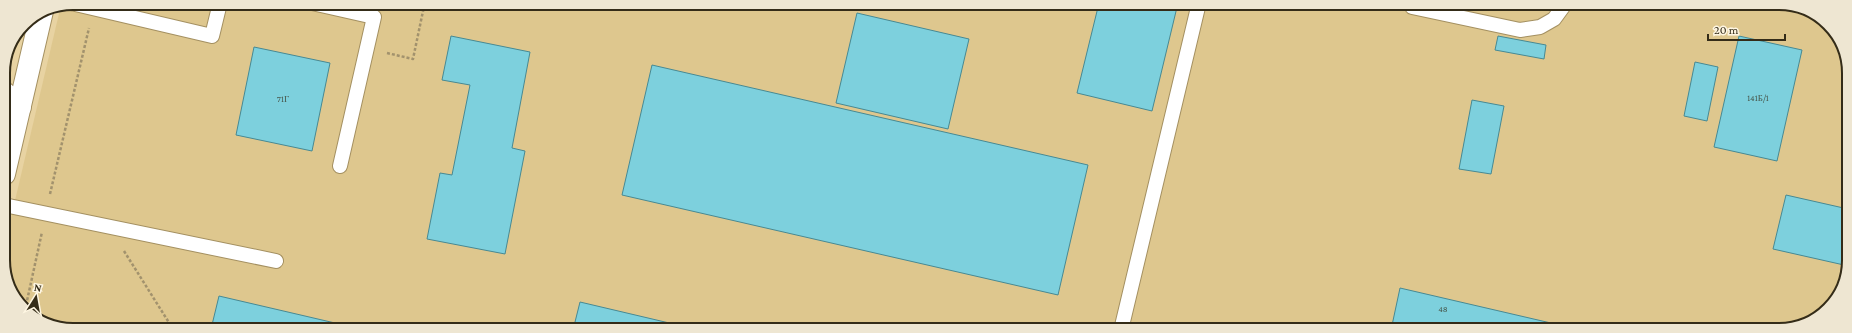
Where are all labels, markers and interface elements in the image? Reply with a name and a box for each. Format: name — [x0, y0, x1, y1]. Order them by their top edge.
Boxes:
scale bar — [1708, 16, 1785, 42]
text: 20 m — [1714, 23, 1739, 37]
house number: 141Б/1 — [1747, 93, 1769, 103]
house number: 71Г — [277, 94, 289, 104]
north arrow — [16, 277, 56, 317]
text: N — [33, 281, 43, 294]
house number: 48 — [1438, 304, 1448, 314]

